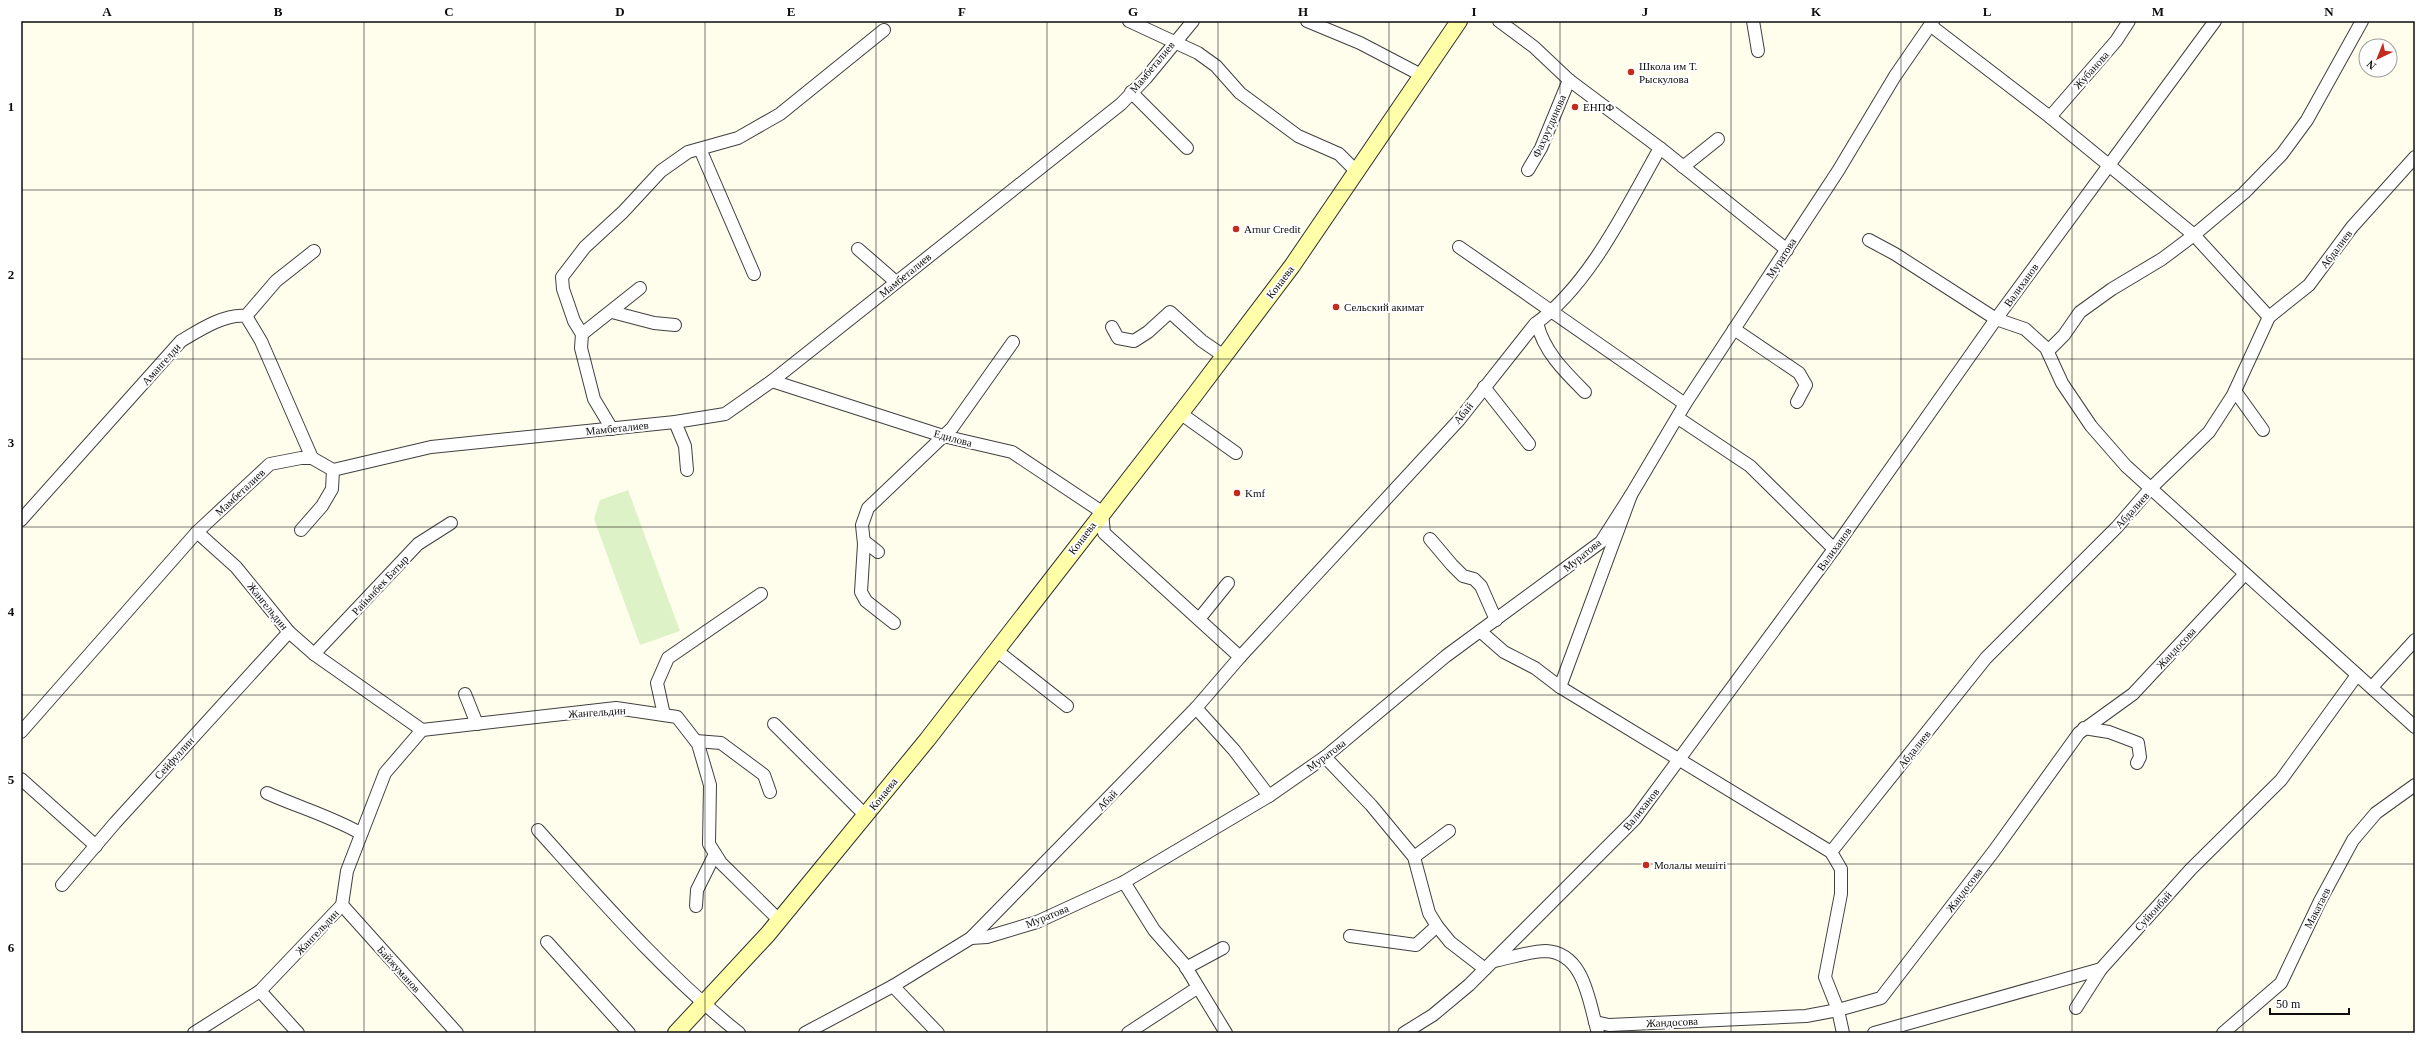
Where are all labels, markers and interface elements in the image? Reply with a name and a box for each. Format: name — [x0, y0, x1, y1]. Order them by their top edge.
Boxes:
text: A — [102, 4, 112, 19]
text: B — [274, 4, 283, 19]
text: C — [444, 4, 454, 19]
text: D — [615, 4, 625, 19]
text: E — [787, 4, 795, 19]
text: F — [958, 4, 966, 19]
text: G — [1128, 4, 1138, 19]
text: H — [1298, 4, 1308, 19]
text: I — [1471, 4, 1477, 19]
text: J — [1642, 4, 1649, 19]
text: K — [1811, 4, 1822, 19]
text: L — [1983, 4, 1992, 19]
text: M — [2152, 4, 2164, 19]
text: N — [2324, 4, 2334, 19]
north arrow — [2358, 38, 2398, 78]
street label: Мамбеталиев — [1127, 39, 1177, 95]
street label: Жубанова — [2071, 49, 2111, 91]
text: N — [2364, 58, 2378, 72]
place label: Школа им Т. Рыскулова — [1639, 60, 1698, 85]
marker: Школа им Т. Рыскулова — [1626, 67, 1636, 77]
street label: Фахрутдинова — [1530, 93, 1568, 159]
text: 1 — [8, 99, 14, 114]
place label: ЕНПФ — [1583, 101, 1615, 113]
marker: ЕНПФ — [1570, 102, 1580, 112]
place label: Arnur Credit — [1244, 223, 1301, 235]
marker: Arnur Credit — [1231, 224, 1241, 234]
street label: Абдалиев — [2318, 228, 2354, 270]
street label: Муратова — [1764, 236, 1798, 280]
street label: Мамбеталиев — [877, 250, 933, 300]
street label: Валиханов — [2001, 261, 2041, 309]
street label: Конаева — [1264, 263, 1296, 301]
text: 2 — [8, 267, 14, 282]
place label: Сельский акимат — [1344, 301, 1424, 313]
marker: Сельский акимат — [1331, 302, 1341, 312]
street label: Амангелди — [139, 341, 183, 387]
street label: Абай — [1451, 400, 1475, 426]
street label: Мамбеталиев — [585, 419, 649, 437]
street label: Едилова — [933, 427, 974, 449]
text: 3 — [8, 435, 15, 450]
street label: Мамбеталиев — [213, 466, 267, 518]
place label: Kmf — [1245, 487, 1266, 499]
marker: Kmf — [1232, 488, 1242, 498]
street label: Абдалиев — [2113, 489, 2151, 531]
street label: Конаева — [1066, 519, 1098, 557]
street label: Валиханов — [1814, 525, 1854, 573]
street label: Муратова — [1561, 536, 1603, 574]
street label: Райынбек Батыр — [349, 552, 411, 617]
street label: Жангельдин — [245, 580, 291, 632]
text: 4 — [8, 604, 15, 619]
street label: Жандосова — [2154, 625, 2198, 671]
street label: Жангельдин — [568, 704, 626, 720]
street label: Абдалиев — [1895, 728, 1933, 770]
street label: Сейфуллин — [152, 734, 196, 782]
street label: Муратова — [1304, 737, 1348, 773]
text: 5 — [8, 772, 15, 787]
street label: Конаева — [866, 775, 900, 812]
street label: Валиханов — [1620, 786, 1662, 832]
street label: Абай — [1094, 787, 1120, 813]
place label: Молалы мешіті — [1654, 859, 1726, 871]
marker: Молалы мешіті — [1641, 860, 1651, 870]
street label: Жандосова — [1944, 866, 1985, 914]
street label: Макатаев — [2302, 886, 2332, 930]
street label: Суйюнбай — [2132, 889, 2174, 933]
street label: Муратова — [1024, 902, 1070, 930]
street label: Жангельдин — [293, 907, 341, 957]
text: 6 — [8, 940, 15, 955]
street label: Байжуманов — [375, 943, 423, 995]
scale bar — [2270, 990, 2349, 1016]
text: 50 m — [2276, 997, 2301, 1011]
street label: Жандосова — [1646, 1015, 1698, 1029]

